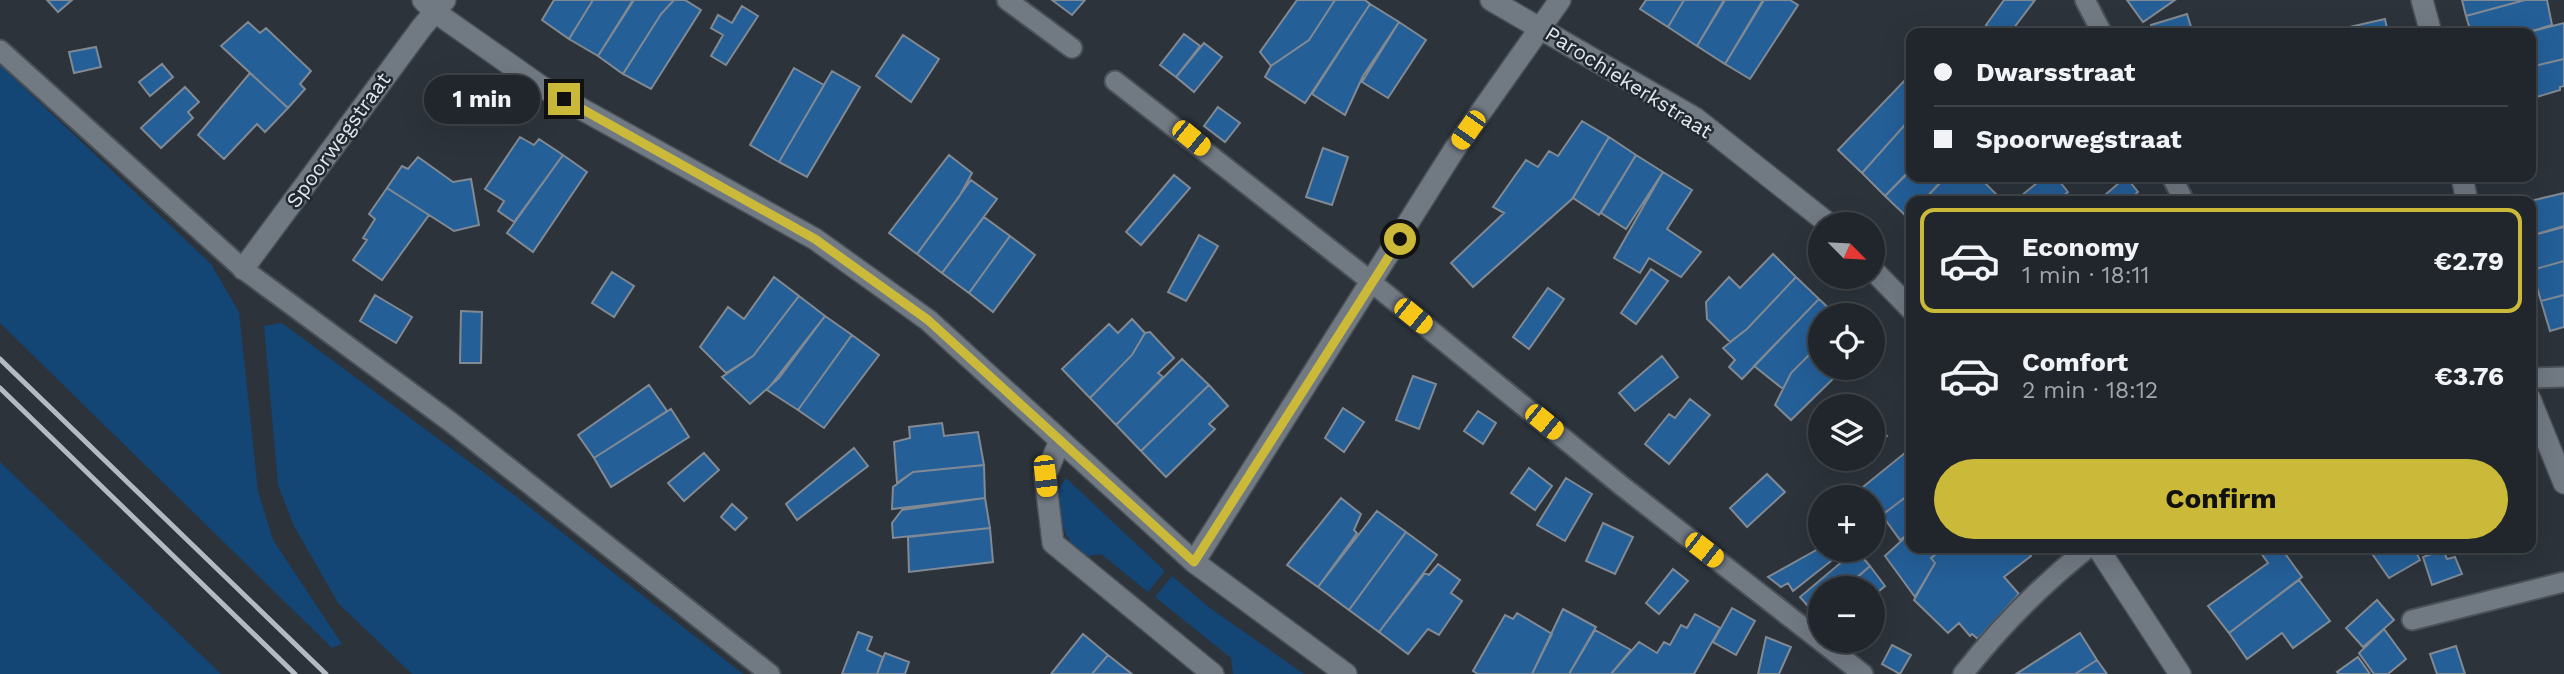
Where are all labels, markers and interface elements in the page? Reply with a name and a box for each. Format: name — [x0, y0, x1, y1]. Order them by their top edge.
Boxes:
street label: Parochiekerkstraat — [1541, 20, 1717, 144]
text: Dwarsstraat — [1976, 57, 2135, 87]
street label: Spoorwegstraat — [281, 67, 396, 213]
callout: 1 min — [424, 74, 540, 124]
route end — [548, 83, 580, 115]
text: 1 min — [452, 86, 512, 113]
car — [1448, 107, 1489, 153]
car — [1169, 117, 1214, 159]
text: Spoorwegstraat — [1976, 124, 2182, 154]
north arrow — [1808, 212, 1885, 289]
map controls — [1808, 212, 1885, 653]
route start — [1384, 223, 1416, 255]
icon: car — [1938, 229, 2001, 292]
text: Economy — [2022, 232, 2139, 262]
text: €2.79 — [2434, 246, 2504, 276]
text: 1 min · 18:11 — [2022, 262, 2149, 289]
car — [1391, 295, 1436, 337]
button: locate — [1808, 303, 1885, 380]
icon: car — [1938, 344, 2001, 407]
text: Comfort — [2022, 347, 2128, 377]
text: €3.76 — [2435, 361, 2504, 391]
text: 2 min · 18:12 — [2022, 377, 2158, 404]
button: layers — [1808, 394, 1885, 471]
car — [1522, 401, 1567, 443]
car — [1033, 454, 1058, 498]
button: Confirm — [1934, 459, 2508, 539]
button: + — [1808, 485, 1885, 562]
car — [1681, 529, 1728, 571]
button: − — [1808, 576, 1885, 653]

